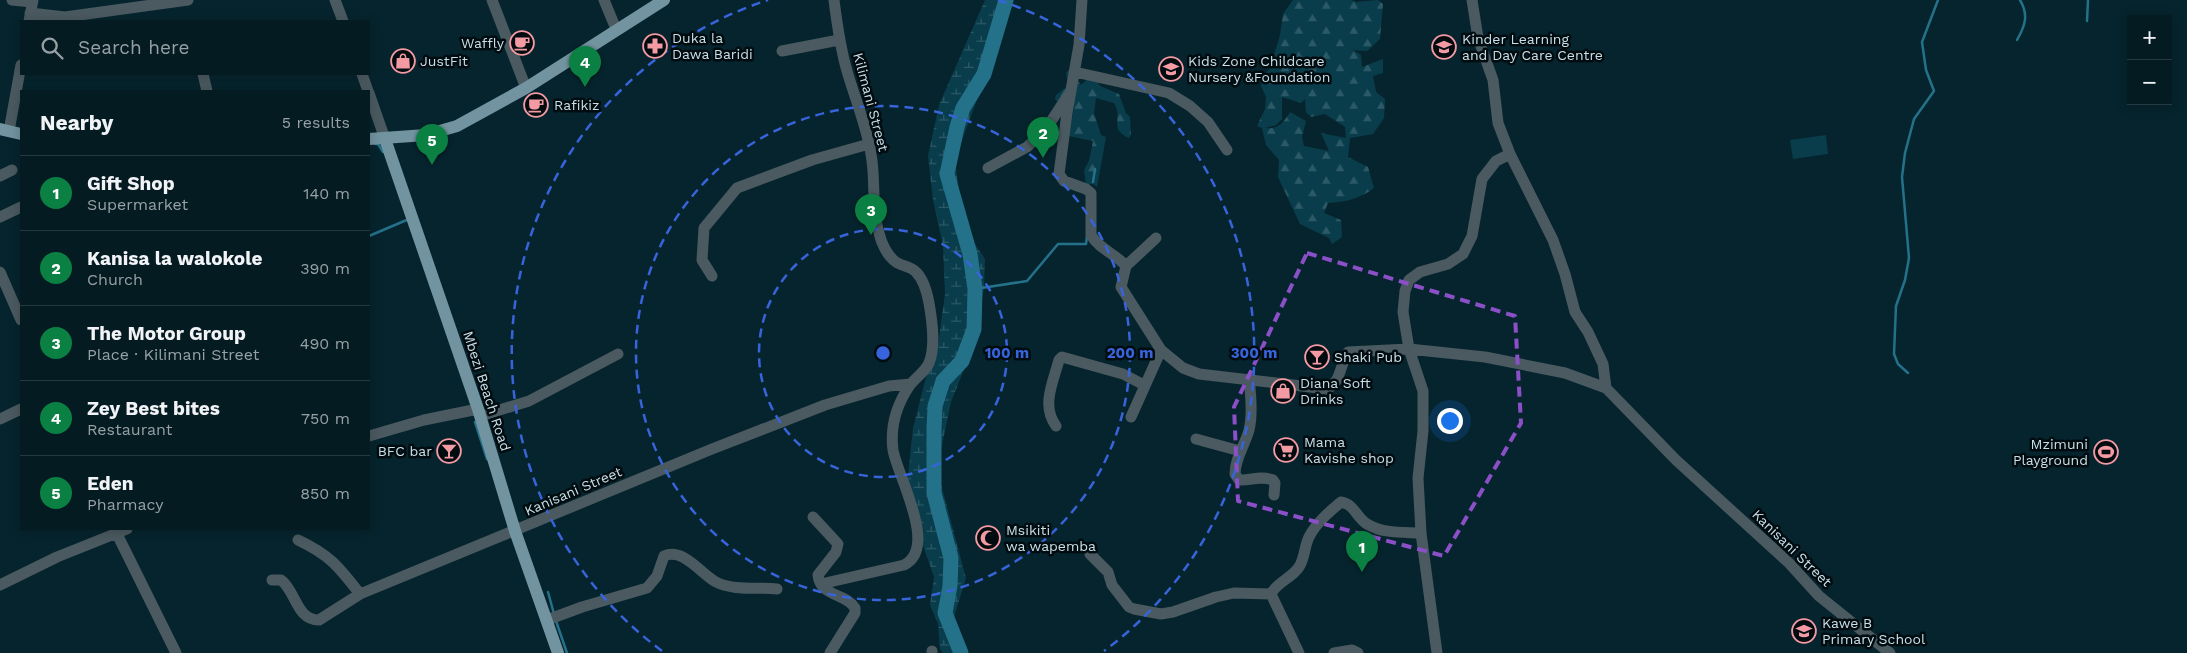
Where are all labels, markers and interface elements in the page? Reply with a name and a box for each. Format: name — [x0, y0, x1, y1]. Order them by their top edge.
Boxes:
map controls — [2127, 15, 2172, 105]
button: + — [2127, 15, 2172, 60]
search box — [20, 20, 370, 75]
cafe icon: Waffly — [509, 30, 535, 56]
place label: Duka la Dawa Baridi — [672, 30, 753, 62]
place label: Kinder Learning and Day Care Centre — [1462, 31, 1603, 63]
pharmacy icon: Duka la Dawa Baridi — [642, 33, 668, 59]
icon: search — [38, 34, 66, 62]
school or university icon: Kinder Learning and Day Care Centre — [1431, 34, 1457, 60]
place label: Waffly — [461, 35, 505, 51]
text: Search here — [78, 36, 189, 59]
pin: 4 — [569, 46, 601, 87]
shop icon: JustFit — [390, 48, 416, 74]
street label: Kilimani Street — [850, 51, 892, 153]
place label: JustFit — [420, 53, 468, 69]
place label: Kids Zone Childcare Nursery &Foundation — [1188, 53, 1330, 85]
school or university icon: Kids Zone Childcare Nursery &Foundation — [1158, 56, 1184, 82]
button: − — [2127, 60, 2172, 105]
cafe icon: Rafikiz — [523, 92, 549, 118]
place label: Rafikiz — [554, 97, 600, 113]
text: Nearby — [40, 110, 113, 135]
text: 5 results — [282, 113, 350, 132]
pin: 2 — [1027, 117, 1059, 158]
pin: 5 — [416, 124, 448, 165]
text: Gift Shop — [87, 172, 175, 195]
text: 1 — [53, 184, 59, 203]
text: 140 m — [303, 184, 350, 203]
pin: 3 — [855, 194, 887, 235]
text: Supermarket — [87, 195, 188, 214]
text: Kanisa la walokole — [87, 247, 262, 270]
text: 2 — [51, 259, 61, 278]
text: 390 m — [300, 259, 350, 278]
text: Church — [87, 270, 143, 289]
text: The Motor Group — [87, 322, 246, 345]
street label: Mbezi Beach Road — [460, 329, 514, 453]
text: 3 — [51, 334, 61, 353]
text: 490 m — [300, 334, 350, 353]
centre of rings — [874, 344, 892, 362]
text: 100 m — [985, 344, 1029, 362]
text: 200 m — [1107, 344, 1153, 362]
text: 300 m — [1231, 344, 1277, 362]
bar icon: Shaki Pub — [1304, 344, 1330, 370]
text: Place · Kilimani Street — [87, 345, 259, 364]
place label: Shaki Pub — [1334, 349, 1402, 365]
place label: Diana Soft Drinks — [1300, 375, 1371, 407]
shop icon: Diana Soft Drinks — [1270, 378, 1296, 404]
text: Zey Best bites — [87, 397, 220, 420]
your location — [1437, 408, 1463, 434]
text: 4 — [51, 409, 61, 428]
text: 750 m — [301, 409, 350, 428]
text: Restaurant — [87, 420, 173, 439]
place label: Mama Kavishe shop — [1304, 434, 1394, 466]
place label: Mzimuni Playground — [2013, 436, 2088, 468]
supermarket icon: Mama Kavishe shop — [1273, 437, 1299, 463]
bar icon: BFC bar — [436, 438, 462, 464]
sports icon: Mzimuni Playground — [2093, 439, 2119, 465]
place label: BFC bar — [378, 443, 432, 459]
street label: Kanisani Street — [522, 463, 624, 519]
text: Eden — [87, 472, 134, 495]
text: 5 — [51, 484, 61, 503]
text: 850 m — [300, 484, 350, 503]
text: Pharmacy — [87, 495, 163, 514]
street label: Kanisani Street — [1749, 506, 1835, 590]
place label: Msikiti wa wapemba — [1006, 522, 1096, 554]
mosque icon: Msikiti wa wapemba — [975, 525, 1001, 551]
pin: 1 — [1346, 531, 1378, 572]
place label: Kawe B Primary School — [1822, 615, 1926, 647]
school or university icon: Kawe B Primary School — [1791, 618, 1817, 644]

